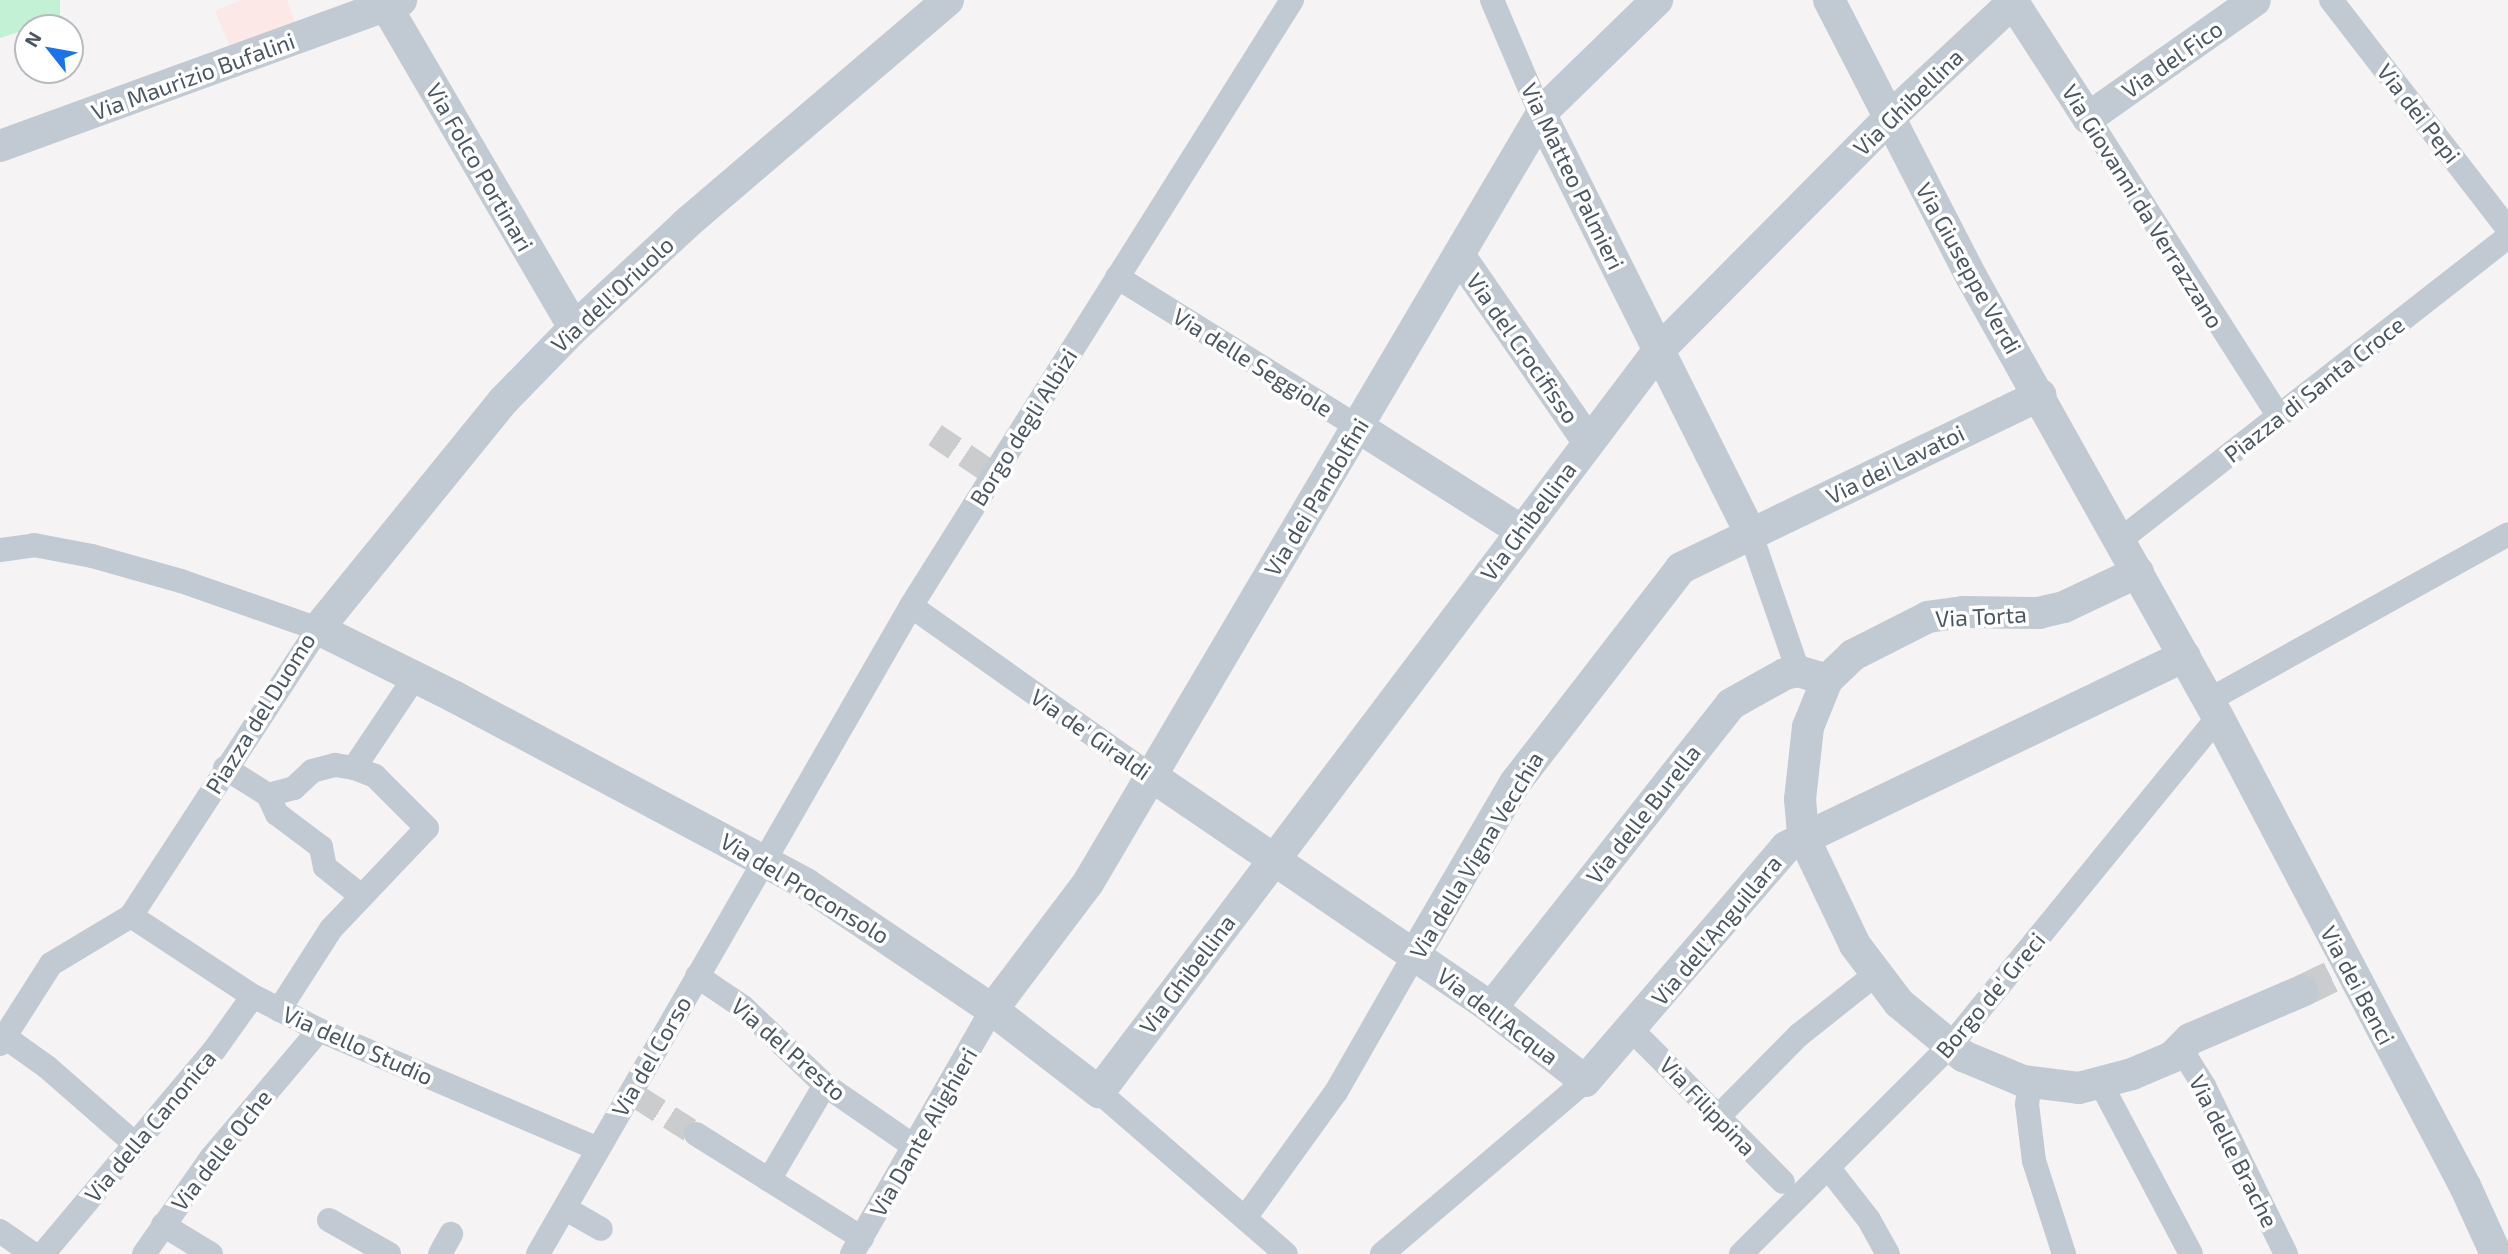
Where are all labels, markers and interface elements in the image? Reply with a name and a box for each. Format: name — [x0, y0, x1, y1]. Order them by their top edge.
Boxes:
north arrow — [14, 14, 84, 84]
street label: Via del Fico — [2116, 14, 2228, 104]
street label: Via Maurizio Bufalini — [88, 26, 298, 126]
text: N — [19, 27, 46, 51]
street label: Via Ghibellina — [1847, 43, 1969, 161]
street label: Via dei Pepi — [2372, 58, 2466, 168]
street label: Via Folco Portinari — [421, 78, 539, 256]
street label: Via Matteo Palmieri — [1516, 78, 1630, 274]
street label: Via Giovanni da Verrazzano — [2056, 79, 2230, 333]
street label: Via Giuseppe Verdi — [1910, 177, 2028, 359]
street label: Via dell'Oriuolo — [545, 230, 679, 358]
street label: Via del Crocifisso — [1461, 267, 1585, 429]
street label: Via delle Seggiole — [1168, 302, 1338, 422]
street label: Piazza di Santa Croce — [2218, 310, 2410, 468]
street label: Borgo degli Albizi — [963, 343, 1083, 511]
street label: Via dei Pandolfini — [1258, 413, 1374, 581]
street label: Via dei Lavatoi — [1821, 419, 1969, 509]
street label: Via Ghibellina — [1474, 456, 1582, 586]
street label: Via Torta — [1934, 600, 2028, 632]
street label: Piazza del Duomo — [199, 627, 321, 799]
street label: Via de' Giraldi — [1026, 682, 1156, 786]
street label: Via delle Burella — [1580, 739, 1706, 889]
street label: Via della Vigna Vecchia — [1403, 746, 1549, 964]
street label: Via del Proconsolo — [715, 827, 895, 949]
street label: Via dell'Anguillara — [1645, 849, 1787, 1011]
street label: Via Ghibellina — [1133, 909, 1241, 1039]
street label: Via dei Benci — [2315, 921, 2401, 1049]
street label: Borgo de' Greci — [1929, 927, 2051, 1063]
street label: Via dell'Acqua — [1432, 962, 1564, 1070]
street label: Via del Corso — [605, 991, 697, 1121]
street label: Via del Presto — [726, 992, 852, 1106]
street label: Via dello Studio — [279, 1000, 437, 1090]
street label: Via Dante Alighieri — [863, 1042, 983, 1222]
street label: Via della Canonica — [79, 1045, 221, 1207]
street label: Via Filippina — [1654, 1051, 1762, 1161]
street label: Via delle Brache — [2184, 1070, 2284, 1232]
street label: Via delle Oche — [165, 1084, 277, 1216]

